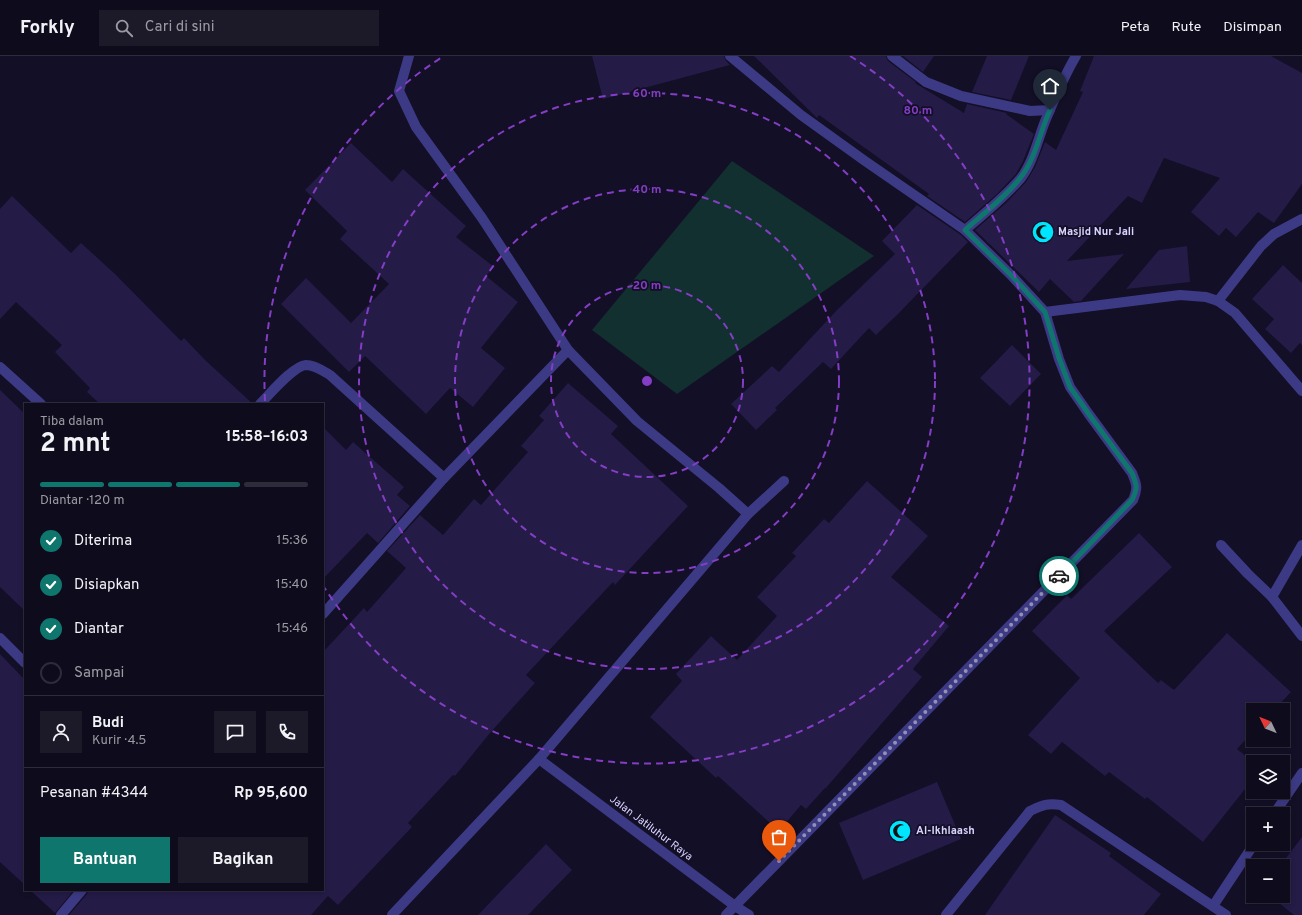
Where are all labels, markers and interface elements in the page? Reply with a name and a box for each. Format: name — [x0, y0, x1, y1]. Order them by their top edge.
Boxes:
search box — [99, 10, 379, 46]
text: Forkly — [20, 16, 75, 40]
icon: search — [113, 17, 135, 39]
text: Cari di sini — [145, 18, 215, 37]
text: Peta — [1121, 19, 1150, 36]
text: Rute — [1172, 19, 1201, 36]
text: Disimpan — [1223, 19, 1282, 36]
pin — [1033, 69, 1067, 110]
icon: home — [1039, 75, 1061, 97]
text: 60 m — [633, 86, 661, 102]
text: 80 m — [904, 103, 932, 119]
text: 40 m — [632, 182, 662, 198]
mosque icon: Masjid Nur Jali — [1030, 219, 1056, 245]
place label: Masjid Nur Jali — [1058, 225, 1134, 239]
text: 20 m — [633, 278, 661, 294]
centre of rings — [640, 374, 654, 388]
text: Tiba dalam — [40, 414, 104, 430]
text: 2 mnt — [40, 428, 111, 461]
text: 15:58–16:03 — [225, 428, 308, 447]
text: Diantar · 120 m — [40, 493, 124, 509]
icon: check — [40, 530, 62, 552]
text: Diterima — [74, 532, 132, 551]
text: 15:36 — [277, 533, 308, 549]
courier — [1039, 556, 1079, 596]
icon: car — [1048, 565, 1070, 587]
icon: check — [40, 574, 62, 596]
text: Disiapkan — [74, 576, 140, 595]
text: 15:40 — [276, 577, 308, 593]
icon: check — [40, 618, 62, 640]
text: Diantar — [74, 620, 124, 639]
text: 15:46 — [276, 621, 308, 637]
text: Sampai — [74, 664, 124, 683]
north arrow — [1246, 703, 1290, 747]
map controls — [1246, 703, 1290, 903]
button: person — [40, 711, 82, 753]
button: chat — [214, 711, 256, 753]
button: phone — [266, 711, 308, 753]
text: Budi — [92, 714, 124, 733]
text: Kurir · 4.5 — [92, 733, 146, 749]
button: layers — [1246, 755, 1290, 799]
text: Pesanan #4344 — [40, 784, 148, 803]
text: Rp 95,600 — [234, 784, 308, 803]
street label: Jalan Jatiluhur Raya — [607, 792, 696, 864]
button: + — [1246, 807, 1290, 851]
mosque icon: Al-Ikhlaash — [887, 818, 913, 844]
pin — [762, 820, 796, 861]
place label: Al-Ikhlaash — [916, 824, 975, 838]
icon: bag — [768, 826, 790, 848]
button: Bantuan — [40, 837, 170, 883]
button: Bagikan — [178, 837, 308, 883]
button: − — [1246, 859, 1290, 903]

